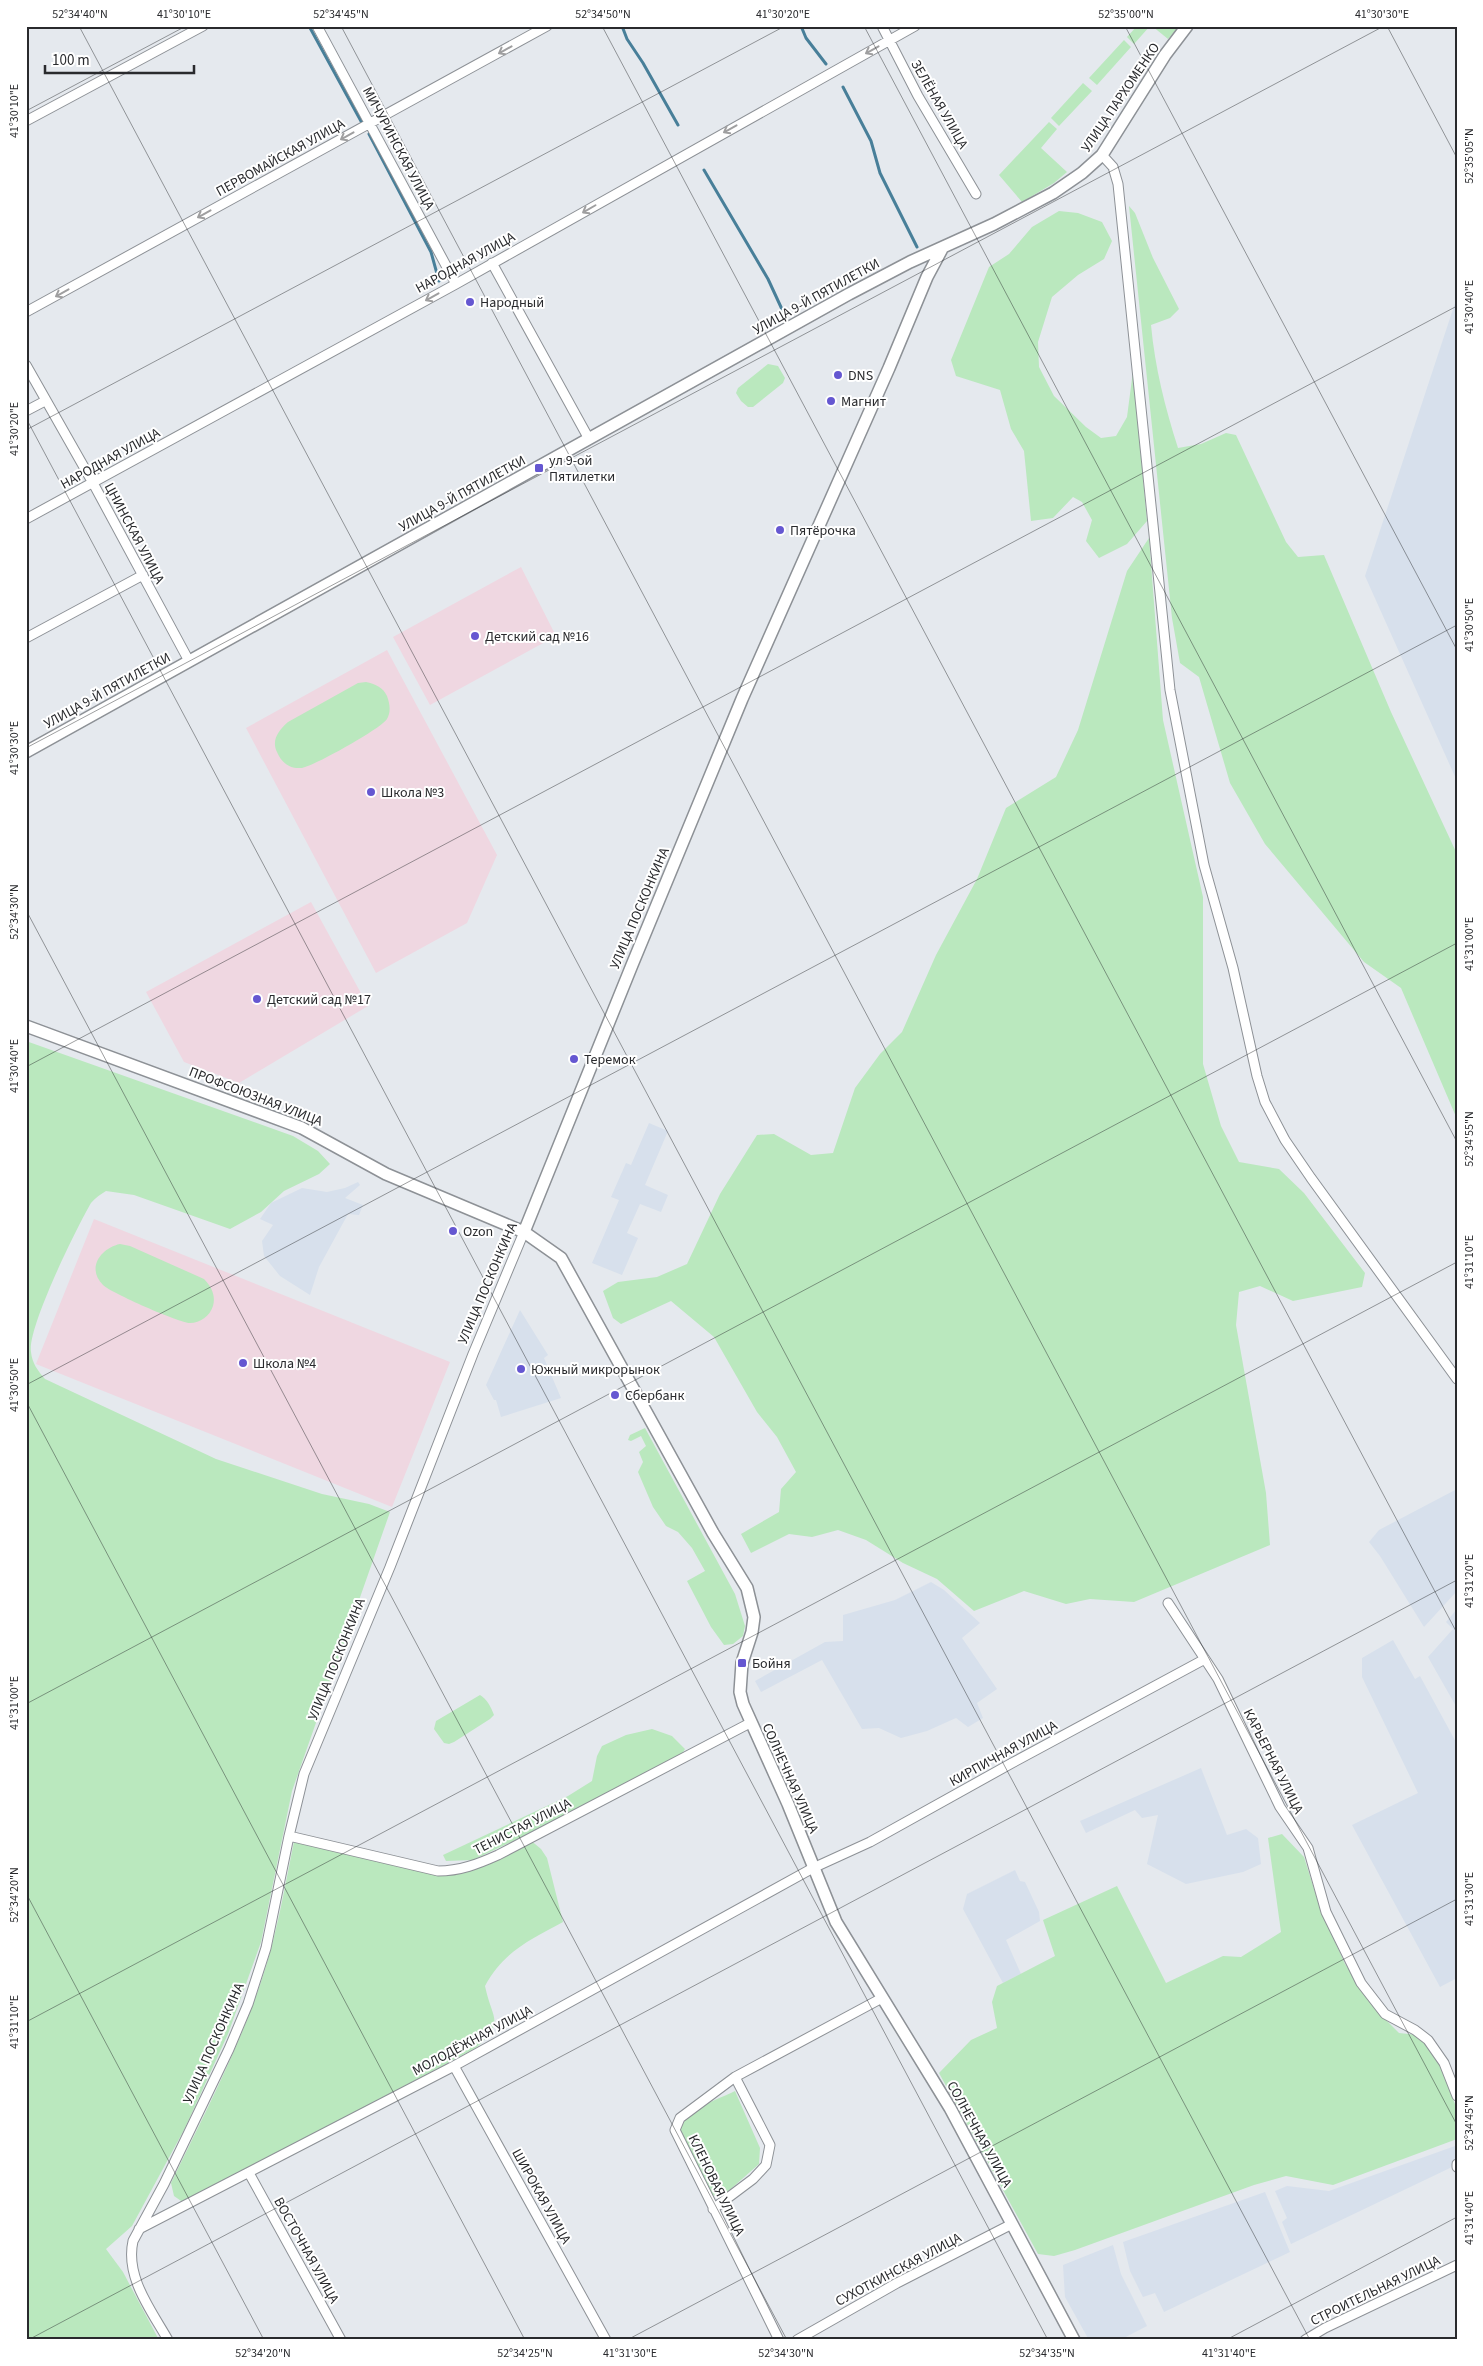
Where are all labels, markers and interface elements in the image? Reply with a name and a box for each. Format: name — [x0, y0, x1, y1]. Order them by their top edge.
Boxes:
text: 52°34'40"N — [52, 6, 108, 23]
text: 41°30'10"E — [157, 6, 211, 23]
text: 52°34'45"N — [313, 6, 369, 23]
text: 52°34'50"N — [575, 6, 631, 23]
text: 41°30'20"E — [756, 6, 810, 23]
text: 52°35'00"N — [1098, 6, 1154, 23]
text: 41°30'30"E — [1355, 6, 1409, 23]
street label: УЛИЦА ПАРХОМЕНКО — [1077, 39, 1165, 156]
scale bar — [45, 42, 194, 74]
one-way arrow — [498, 45, 512, 55]
one-way arrow — [866, 45, 880, 55]
text: 100 m — [52, 50, 90, 71]
street label: ЗЕЛЁНАЯ УЛИЦА — [905, 56, 973, 153]
street label: МИЧУРИНСКАЯ УЛИЦА — [357, 83, 439, 214]
text: 41°30'10"E — [6, 84, 23, 138]
street label: ПЕРВОМАЙСКАЯ УЛИЦА — [212, 114, 349, 202]
one-way arrow — [724, 124, 738, 134]
text: 52°35'05"N — [1461, 128, 1478, 184]
one-way arrow — [339, 131, 354, 141]
one-way arrow — [582, 204, 596, 214]
one-way arrow — [198, 210, 212, 220]
street label: НАРОДНАЯ УЛИЦА — [412, 227, 519, 299]
street label: УЛИЦА 9-Й ПЯТИЛЕТКИ — [750, 254, 883, 340]
text: 41°30'40"E — [1461, 280, 1478, 334]
one-way arrow — [55, 288, 70, 298]
one-way arrow — [425, 293, 440, 302]
place label: Народный — [480, 293, 544, 313]
marker: Народный — [464, 296, 476, 308]
place label: DNS — [848, 366, 873, 386]
marker: DNS — [832, 369, 844, 381]
place label: Магнит — [841, 392, 887, 412]
marker: Магнит — [825, 395, 837, 407]
text: 41°30'20"E — [6, 402, 23, 456]
street label: НАРОДНАЯ УЛИЦА — [57, 423, 164, 495]
street label: УЛИЦА 9-Й ПЯТИЛЕТКИ — [396, 451, 529, 537]
place label: ул 9-ой Пятилетки — [549, 451, 615, 487]
marker: ул 9-ой Пятилетки — [533, 462, 545, 474]
street label: ЦНИНСКАЯ УЛИЦА — [99, 479, 169, 588]
place label: Пятёрочка — [790, 521, 856, 541]
marker: Пятёрочка — [774, 524, 786, 536]
text: 41°30'50"E — [1461, 598, 1478, 652]
place label: Детский сад №16 — [485, 627, 589, 647]
marker: Детский сад №16 — [469, 630, 481, 642]
street label: УЛИЦА 9-Й ПЯТИЛЕТКИ — [41, 648, 174, 734]
text: 41°30'30"E — [6, 721, 23, 775]
place label: Школа №3 — [381, 783, 444, 803]
marker: Школа №3 — [365, 786, 377, 798]
street label: УЛИЦА ПОСКОНКИНА — [605, 844, 675, 972]
text: 52°34'30"N — [6, 884, 23, 940]
text: 41°31'00"E — [1461, 917, 1478, 971]
place label: Детский сад №17 — [267, 990, 371, 1010]
marker: Детский сад №17 — [251, 993, 263, 1005]
text: 41°30'40"E — [6, 1039, 23, 1093]
place label: Теремок — [584, 1050, 636, 1070]
marker: Теремок — [568, 1053, 580, 1065]
street label: ПРОФСОЮЗНАЯ УЛИЦА — [186, 1062, 326, 1132]
text: 52°34'55"N — [1461, 1111, 1478, 1167]
street label: УЛИЦА ПОСКОНКИНА — [453, 1219, 523, 1347]
place label: Ozon — [463, 1222, 493, 1242]
marker: Ozon — [447, 1225, 459, 1237]
text: 41°31'10"E — [1461, 1235, 1478, 1289]
place label: Школа №4 — [253, 1354, 316, 1374]
marker: Школа №4 — [237, 1357, 249, 1369]
text: 41°30'50"E — [6, 1358, 23, 1412]
place label: Южный микрорынок — [531, 1360, 660, 1380]
marker: Южный микрорынок — [515, 1363, 527, 1375]
place label: Сбербанк — [625, 1386, 684, 1406]
marker: Сбербанк — [609, 1389, 621, 1401]
text: 41°31'20"E — [1461, 1554, 1478, 1608]
street label: УЛИЦА ПОСКОНКИНА — [303, 1595, 371, 1724]
place label: Бойня — [752, 1654, 791, 1674]
marker: Бойня — [736, 1657, 748, 1669]
text: 41°31'00"E — [6, 1676, 23, 1730]
street label: КАРЬЕРНАЯ УЛИЦА — [1238, 1705, 1308, 1818]
street label: КИРПИЧНАЯ УЛИЦА — [946, 1716, 1061, 1792]
street label: СОЛНЕЧНАЯ УЛИЦА — [757, 1720, 824, 1837]
street label: ТЕНИСТАЯ УЛИЦА — [470, 1793, 575, 1860]
text: 52°34'20"N — [6, 1867, 23, 1923]
text: 41°31'30"E — [1461, 1872, 1478, 1926]
street label: УЛИЦА ПОСКОНКИНА — [178, 1979, 250, 2107]
text: 41°31'10"E — [6, 1995, 23, 2049]
street label: МОЛОДЁЖНАЯ УЛИЦА — [409, 2001, 536, 2081]
street label: СОЛНЕЧНАЯ УЛИЦА — [942, 2078, 1017, 2192]
text: 52°34'45"N — [1461, 2095, 1478, 2151]
street label: КЛЕНОВАЯ УЛИЦА — [683, 2131, 750, 2240]
street label: ШИРОКАЯ УЛИЦА — [507, 2145, 576, 2248]
text: 41°31'40"E — [1461, 2191, 1478, 2245]
street label: ВОСТОЧНАЯ УЛИЦА — [269, 2194, 344, 2308]
street label: СУХОТКИНСКАЯ УЛИЦА — [832, 2228, 965, 2312]
street label: СТРОИТЕЛЬНАЯ УЛИЦА — [1307, 2251, 1444, 2331]
text: 52°34'20"N — [235, 2345, 291, 2362]
text: 52°34'25"N — [497, 2345, 553, 2362]
text: 41°31'30"E — [603, 2345, 657, 2362]
text: 52°34'30"N — [758, 2345, 814, 2362]
text: 52°34'35"N — [1019, 2345, 1075, 2362]
text: 41°31'40"E — [1202, 2345, 1256, 2362]

